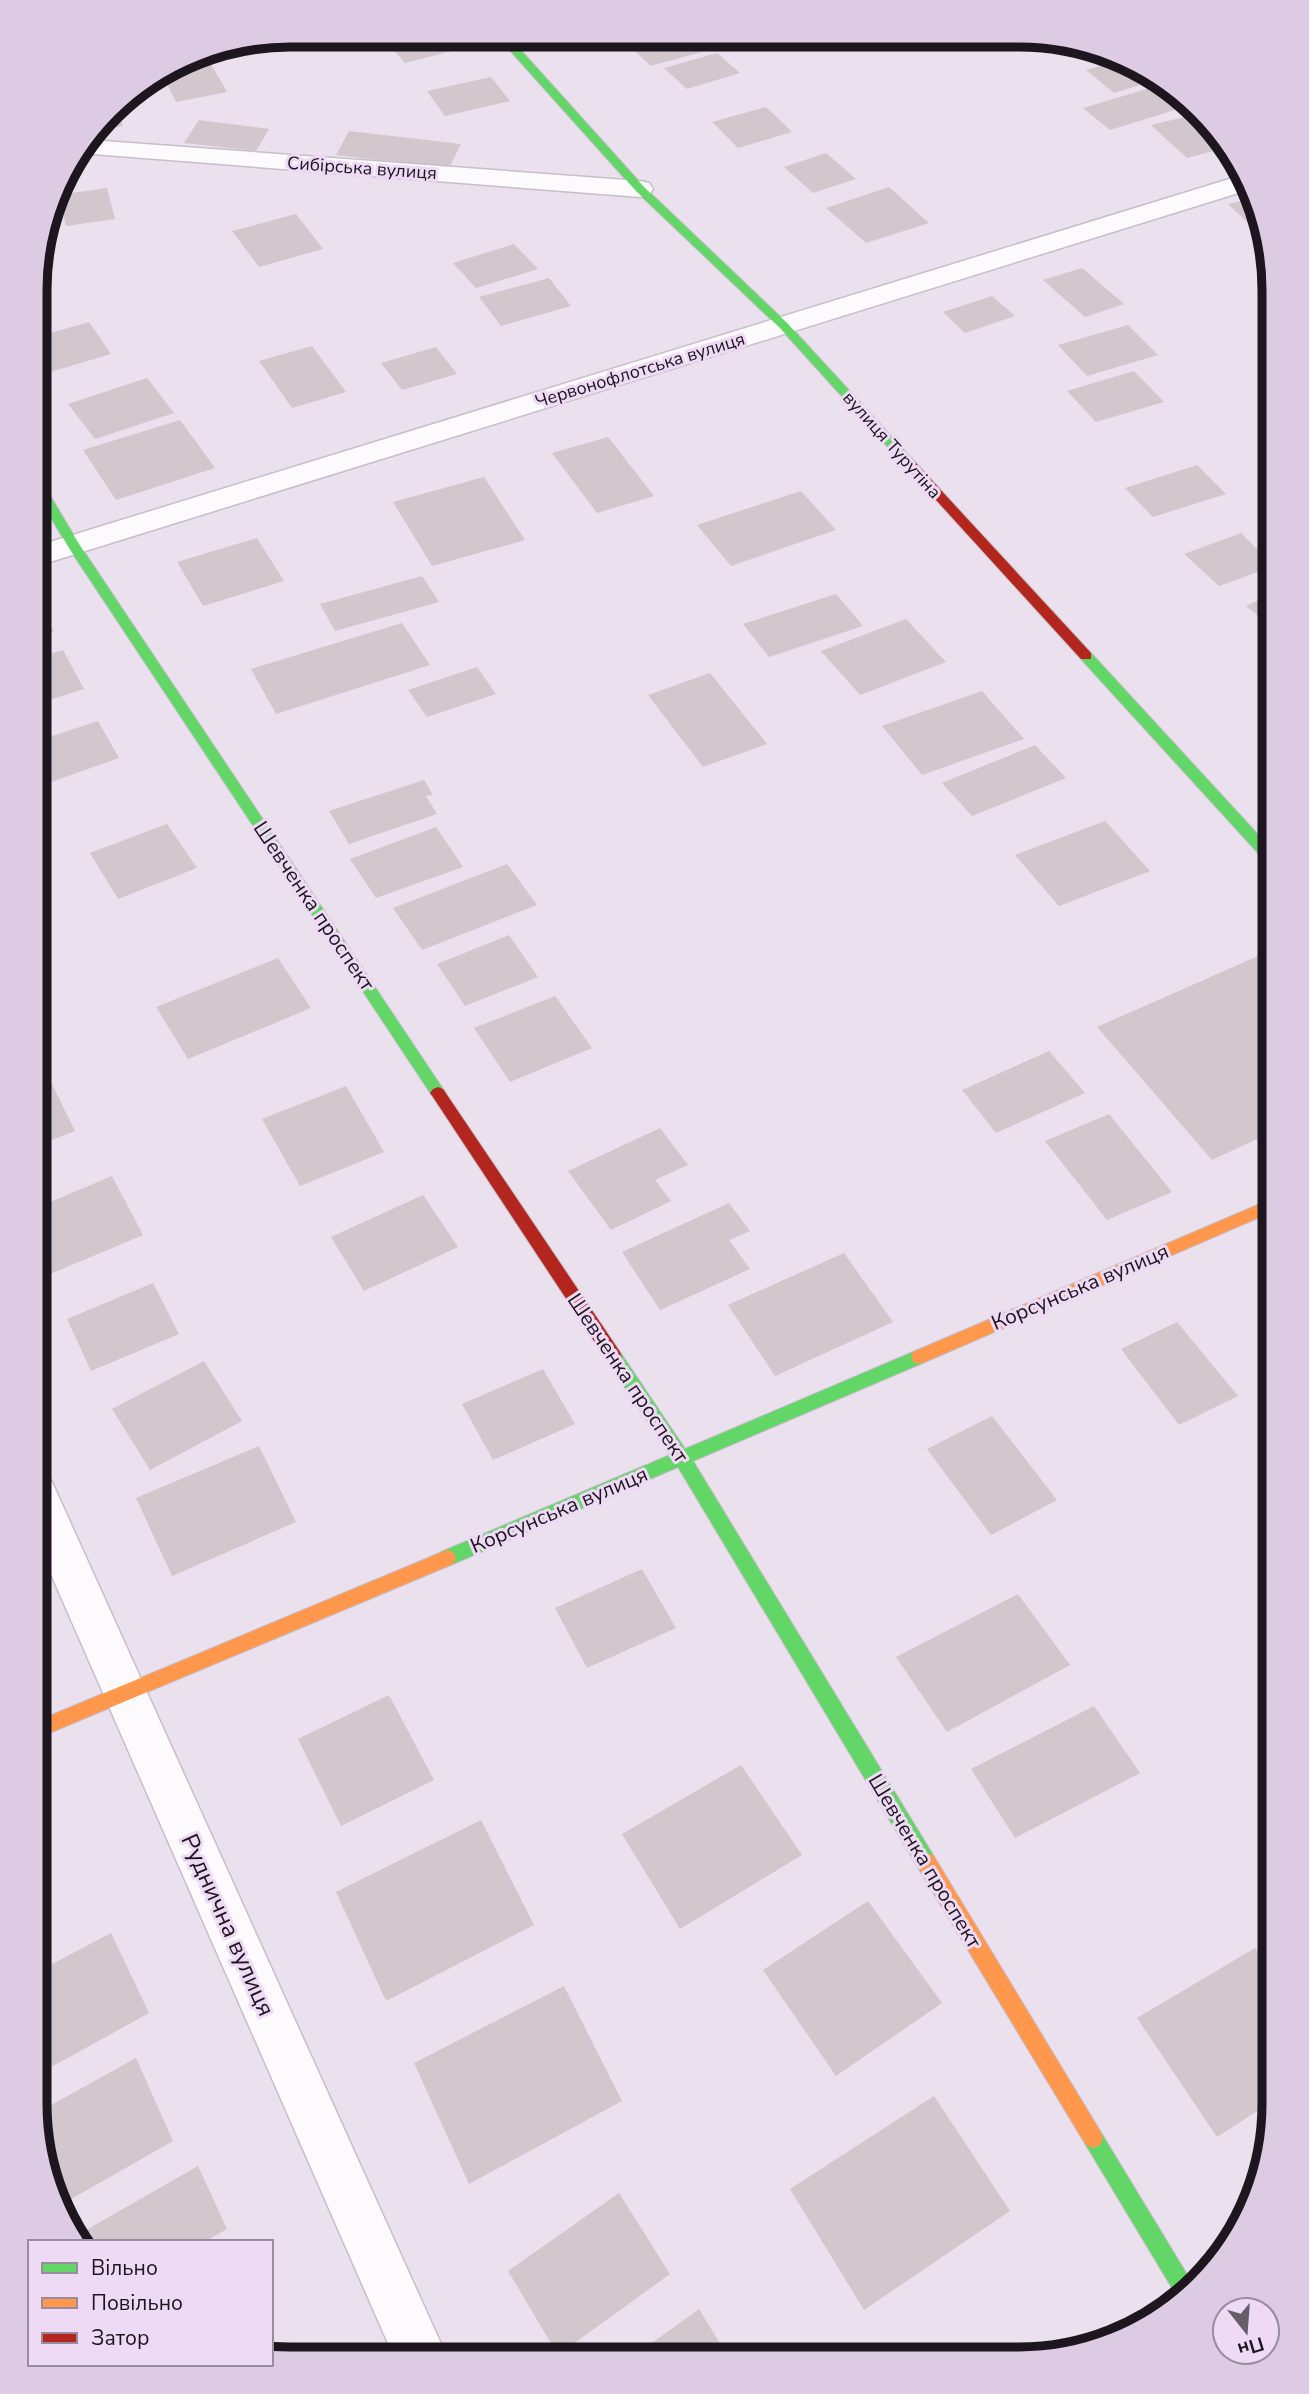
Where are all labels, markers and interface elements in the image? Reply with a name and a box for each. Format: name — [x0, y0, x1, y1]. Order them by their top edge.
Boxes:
street label: Сибірська вулиця — [286, 151, 438, 185]
street label: Червонофлотська вулиця — [532, 327, 748, 413]
street label: вулиця Турутіна — [837, 386, 947, 504]
street label: Шевченка проспект — [247, 816, 382, 997]
street label: Корсунська вулиця — [987, 1237, 1173, 1337]
street label: Шевченка проспект — [561, 1288, 696, 1469]
street label: Корсунська вулиця — [466, 1460, 652, 1560]
street label: Шевченка проспект — [862, 1769, 988, 1954]
street label: Руднична вулиця — [173, 1829, 283, 2021]
legend — [28, 2240, 273, 2366]
text: Вільно — [91, 2254, 158, 2282]
text: Повільно — [91, 2289, 183, 2317]
north arrow — [1211, 2296, 1281, 2366]
text: Затор — [91, 2324, 149, 2352]
text: Пн — [1234, 2330, 1267, 2363]

